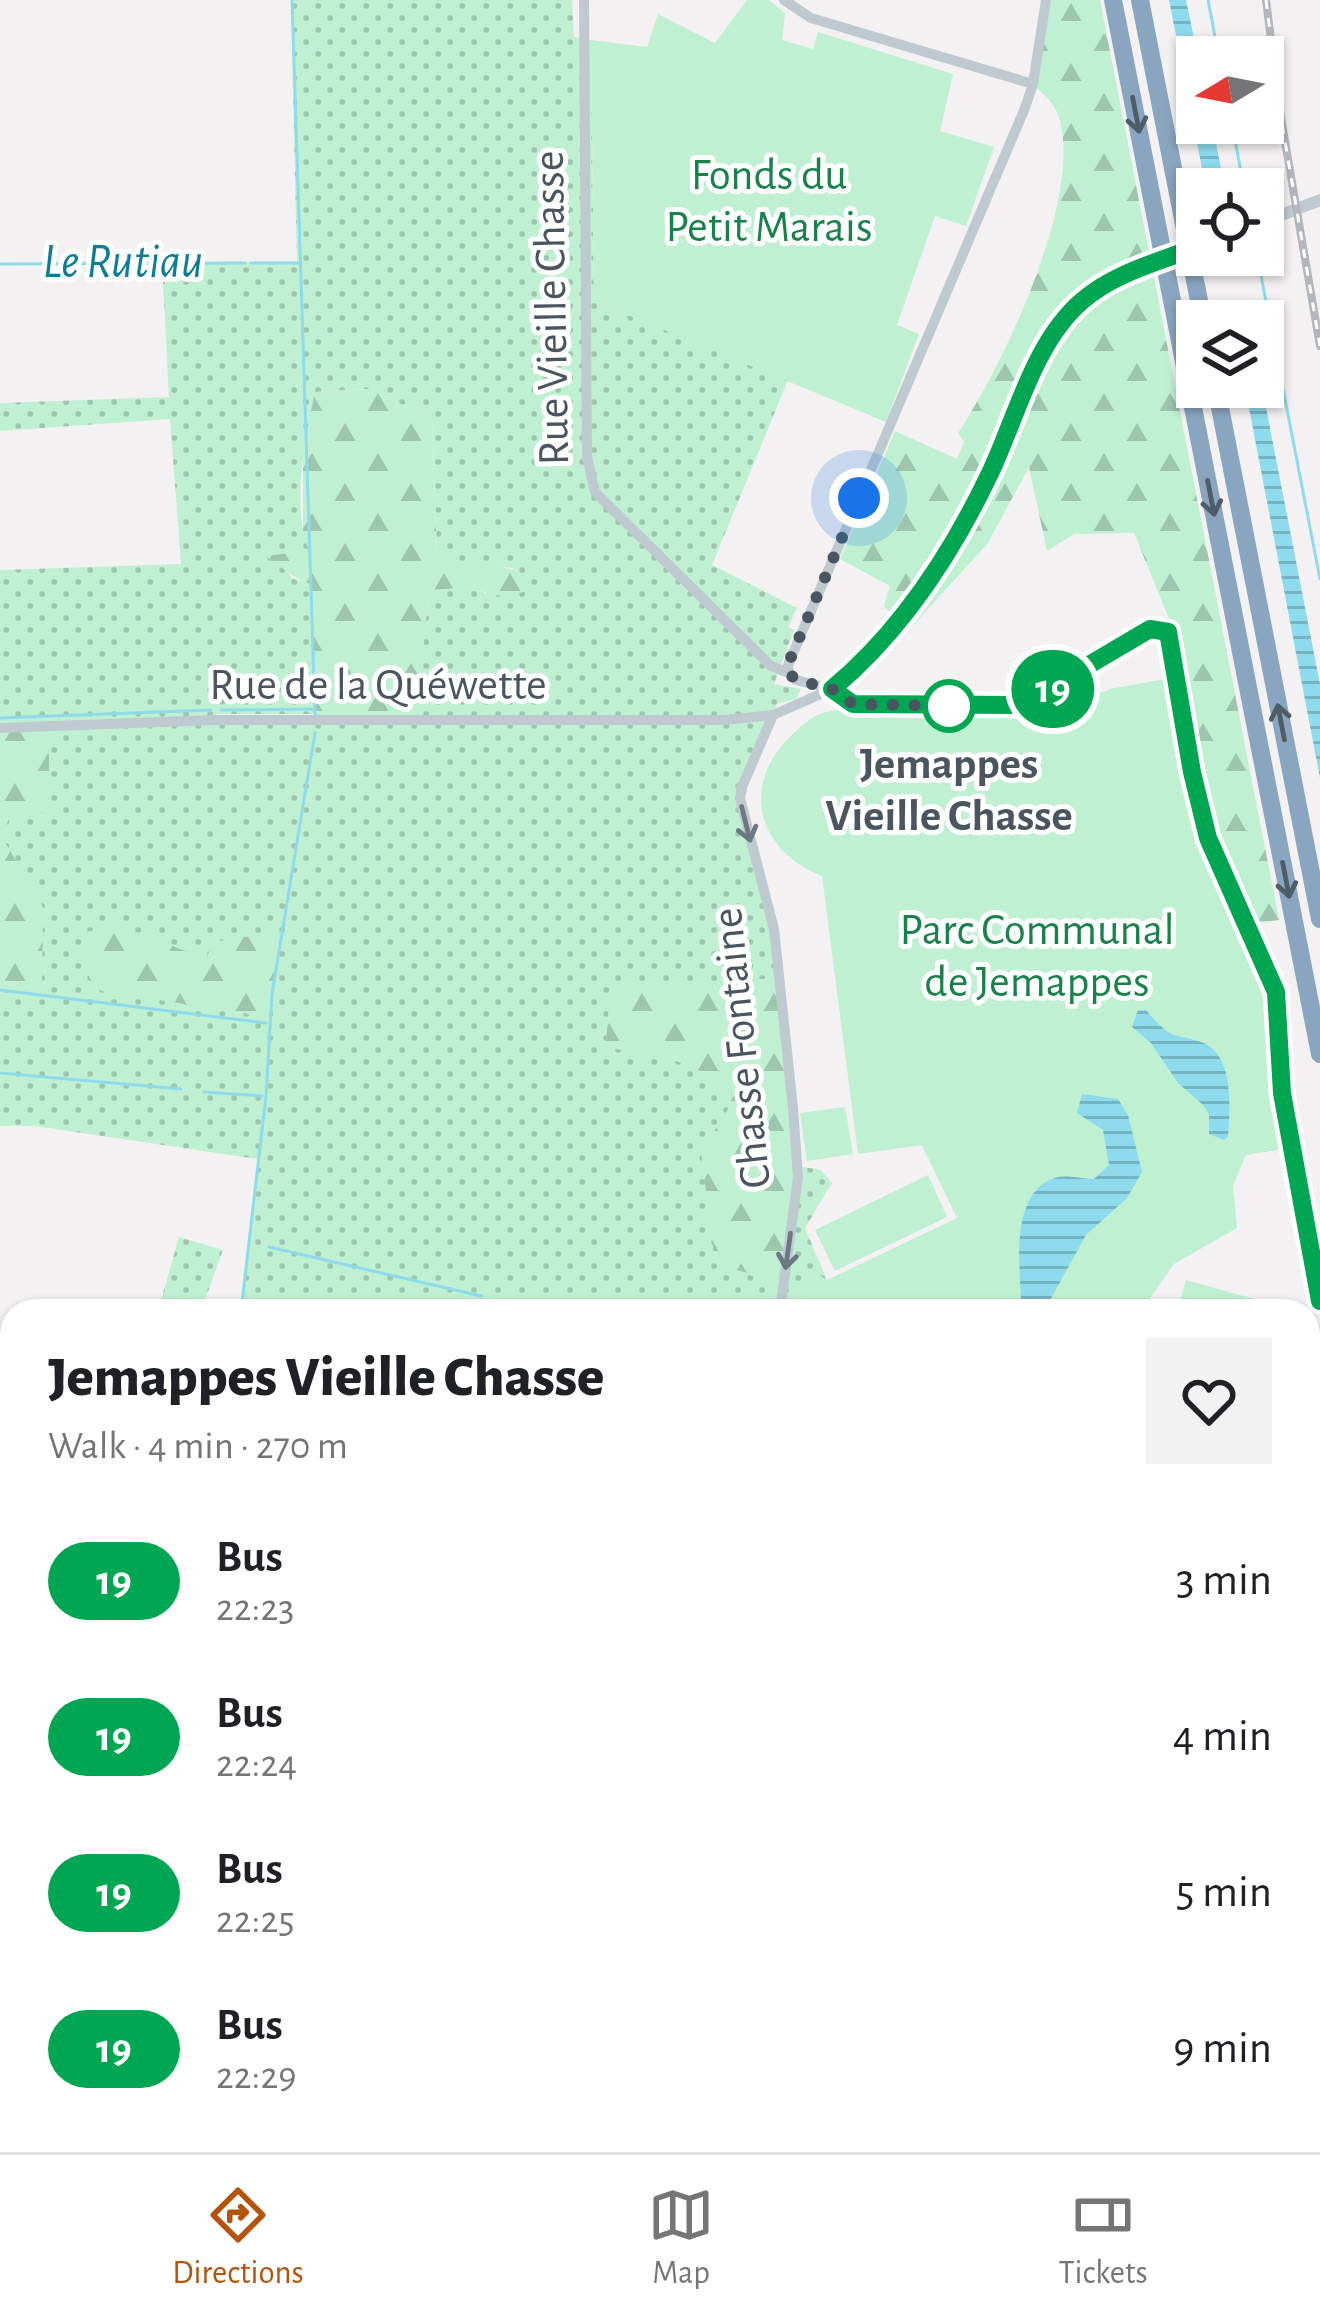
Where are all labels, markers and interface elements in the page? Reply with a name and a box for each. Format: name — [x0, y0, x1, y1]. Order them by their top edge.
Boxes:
north arrow — [1176, 36, 1284, 144]
map controls — [1176, 36, 1284, 408]
one-way arrow — [1126, 94, 1148, 133]
street label: Rue Vieille Chasse — [527, 150, 577, 466]
park label: Fonds du Petit Marais — [665, 153, 873, 250]
button: locate — [1176, 168, 1284, 276]
water label: Le Rutiau — [43, 239, 203, 287]
button: layers — [1176, 300, 1284, 408]
your location — [829, 468, 889, 528]
one-way arrow — [1201, 477, 1223, 516]
line badge: 19 — [999, 650, 1107, 728]
street label: Rue de la Quéwette — [209, 663, 547, 708]
text: 19 — [1035, 668, 1071, 710]
marker: Jemappes Vieille Chasse — [924, 681, 974, 731]
one-way arrow — [1269, 703, 1291, 742]
place label: Jemappes Vieille Chasse — [825, 742, 1073, 839]
one-way arrow — [736, 805, 758, 843]
one-way arrow — [1276, 860, 1298, 899]
street label: Chasse Fontaine — [705, 905, 779, 1191]
park label: Parc Communal de Jemappes — [899, 908, 1175, 1005]
one-way arrow — [776, 1231, 799, 1270]
button: heart — [1146, 1338, 1272, 1464]
text: Jemappes Vieille Chasse — [48, 1349, 604, 1406]
text: Walk · 4 min · 270 m — [48, 1427, 348, 1466]
text: Bus — [216, 1535, 283, 1580]
text: 3 min — [1176, 1558, 1272, 1603]
text: 19 — [96, 1560, 132, 1602]
text: 22:23 — [216, 1589, 294, 1628]
text: Bus — [216, 1691, 283, 1736]
text: 4 min — [1173, 1714, 1272, 1759]
text: 19 — [96, 1716, 132, 1758]
text: 22:24 — [216, 1745, 297, 1784]
text: Bus — [216, 1847, 283, 1892]
text: 5 min — [1176, 1870, 1272, 1915]
text: 19 — [96, 1872, 132, 1914]
text: 22:25 — [216, 1901, 294, 1940]
text: Bus — [216, 2003, 283, 2048]
text: 9 min — [1173, 2026, 1272, 2071]
text: 19 — [96, 2028, 132, 2070]
text: 22:29 — [216, 2057, 297, 2096]
tab: Directions — [172, 2182, 304, 2294]
tab: Map — [648, 2182, 714, 2294]
tab: Tickets — [1058, 2182, 1148, 2294]

